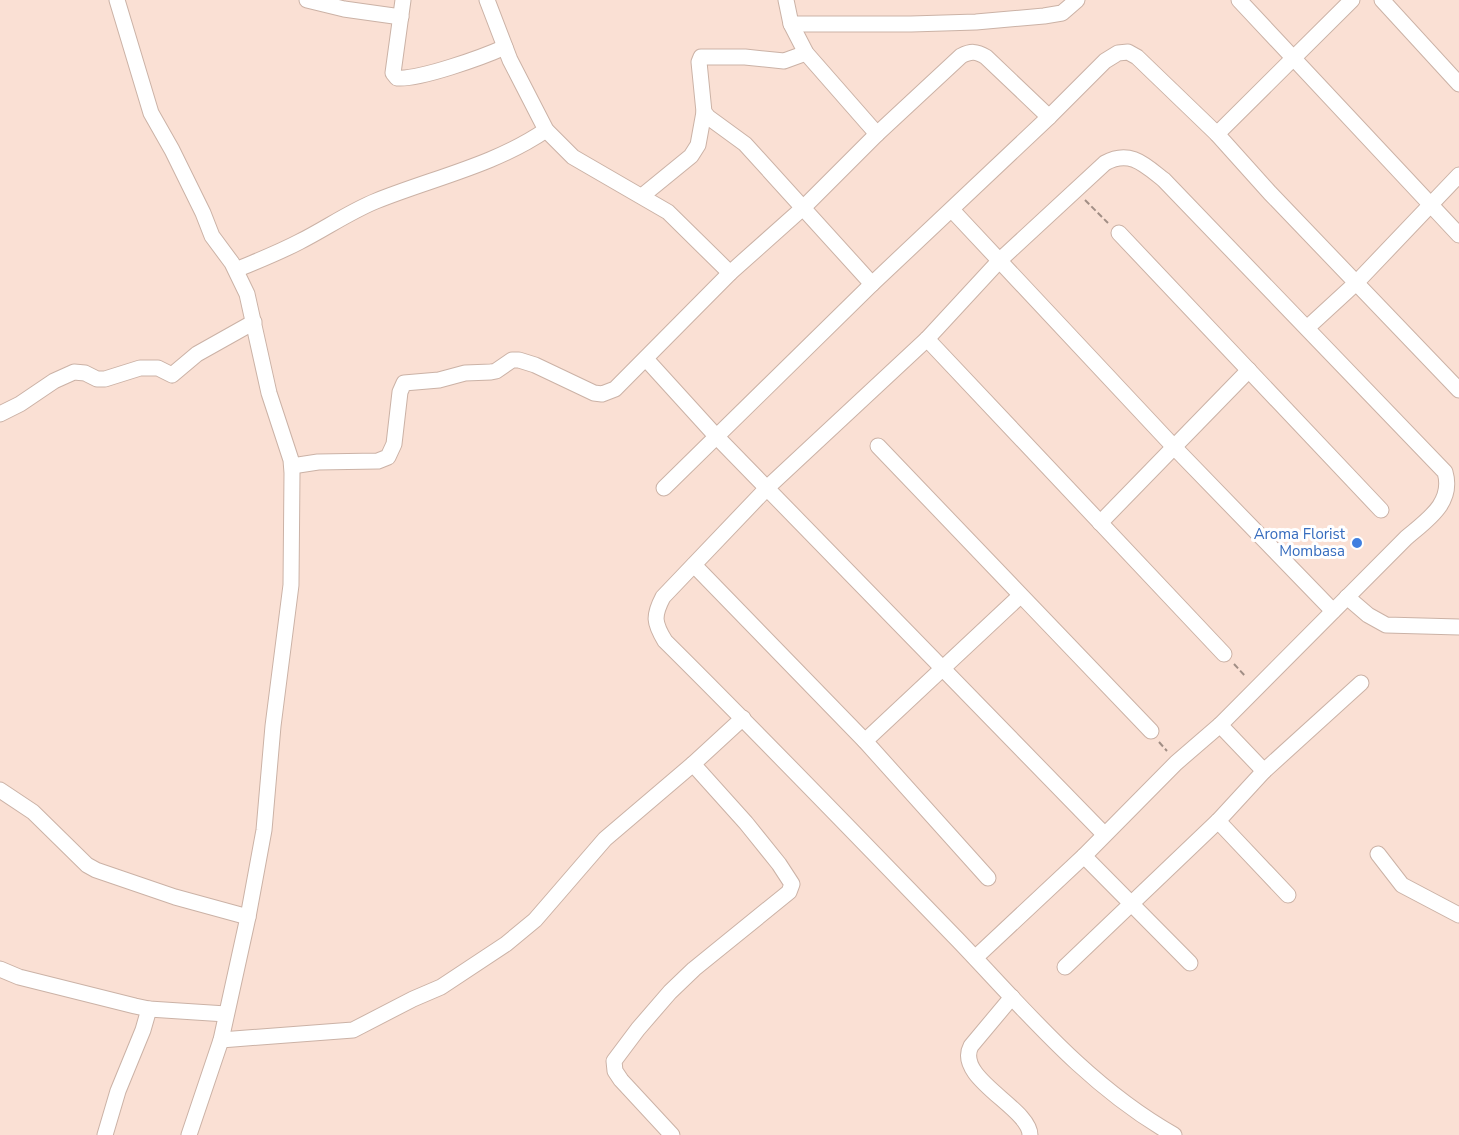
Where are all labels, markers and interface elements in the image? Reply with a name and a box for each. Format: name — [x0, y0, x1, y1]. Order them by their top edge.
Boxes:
place label: Aroma Florist Mombasa — [1254, 524, 1346, 561]
marker: Aroma Florist Mombasa — [1350, 536, 1364, 550]

